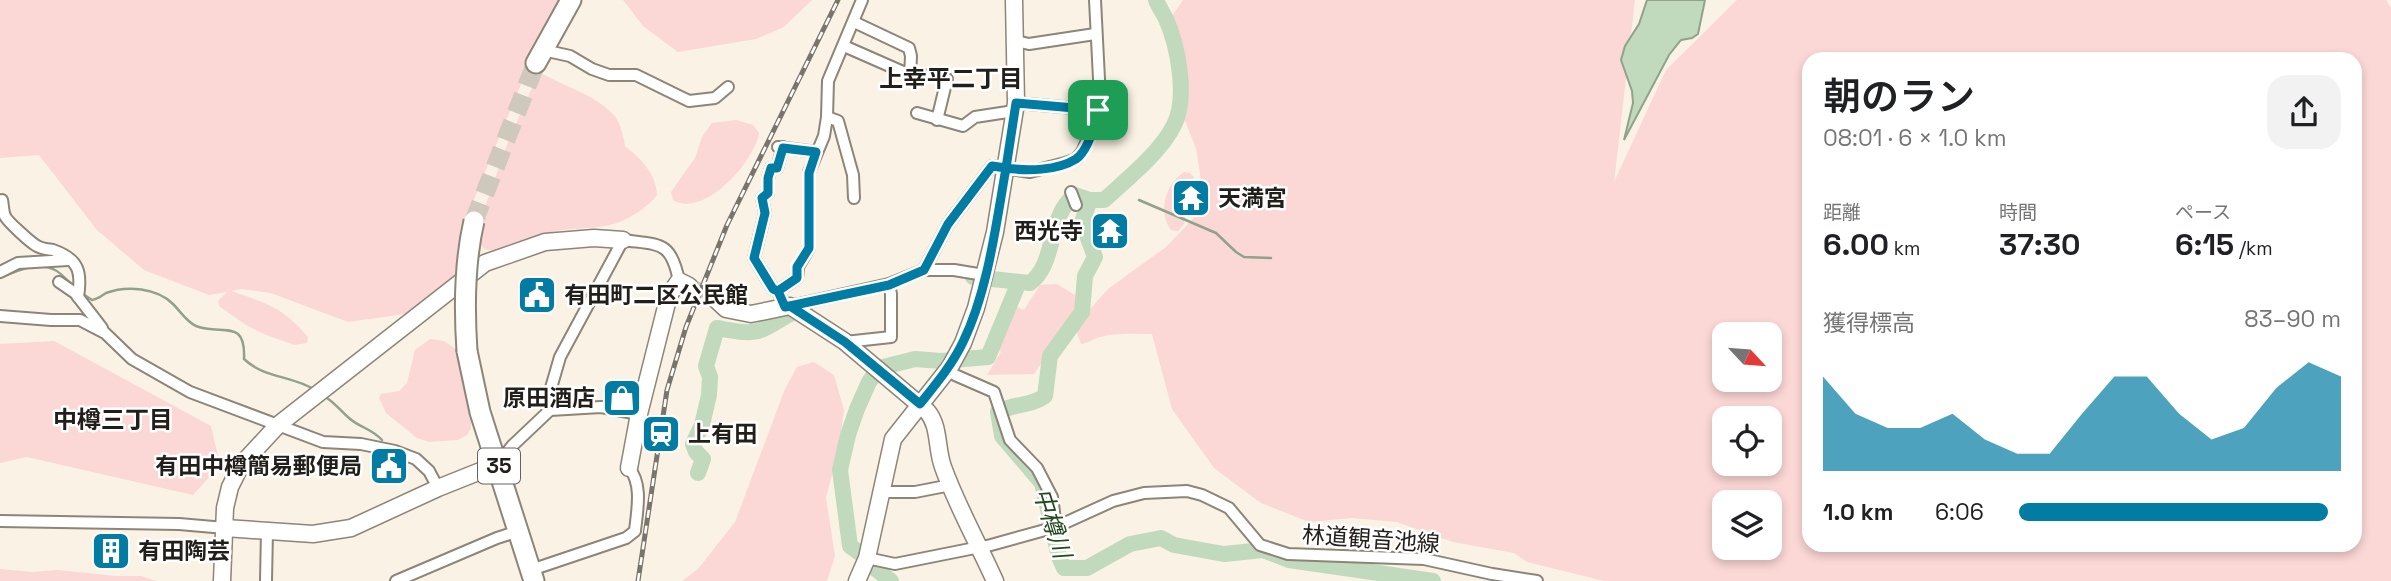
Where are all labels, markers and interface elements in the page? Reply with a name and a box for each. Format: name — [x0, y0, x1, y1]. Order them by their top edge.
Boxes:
district label: 上幸平二丁目 — [879, 63, 1023, 94]
text: 朝のラン — [1823, 73, 1975, 121]
button: share — [2267, 75, 2341, 149]
pin — [1068, 80, 1128, 140]
icon: arrive — [1079, 91, 1117, 129]
text: 08:01 · 6 × 1.0 km — [1823, 123, 2006, 153]
temple icon: 天満宮 — [1170, 177, 1212, 219]
place label: 天満宮 — [1218, 183, 1287, 213]
text: 距離 — [1823, 200, 1861, 225]
text: 時間 — [1999, 200, 2037, 225]
text: ペース — [2175, 200, 2231, 225]
temple icon: 西光寺 — [1089, 210, 1131, 252]
place label: 西光寺 — [1014, 216, 1083, 246]
text: 6.00 — [1823, 225, 1889, 264]
text: 37:30 — [1999, 225, 2080, 264]
text: 6:15 — [2175, 225, 2234, 264]
text: km — [1889, 236, 1920, 261]
text: /km — [2234, 236, 2273, 261]
public building icon: 有田町二区公民館 — [516, 274, 558, 316]
place label: 有田町二区公民館 — [564, 280, 748, 310]
text: 83–90 m — [2244, 304, 2341, 334]
text: 獲得標高 — [1823, 308, 1915, 338]
north arrow — [1712, 322, 1782, 392]
map controls — [1712, 322, 1782, 560]
shop icon: 原田酒店 — [601, 377, 643, 419]
place label: 原田酒店 — [503, 383, 595, 413]
district label: 中樽三丁目 — [53, 404, 173, 435]
button: locate — [1712, 406, 1782, 476]
station icon: 上有田 — [640, 413, 682, 455]
place label: 上有田 — [688, 419, 757, 449]
public building icon: 有田中樽簡易郵便局 — [368, 445, 410, 487]
road number: 35 — [478, 448, 520, 484]
place label: 有田中樽簡易郵便局 — [155, 451, 362, 481]
water label: 中樽川 — [1027, 484, 1079, 565]
button: layers — [1712, 490, 1782, 560]
text: 1.0 km — [1823, 497, 1893, 527]
text: 6:06 — [1935, 497, 1984, 527]
street label: 林道観音池線 — [1301, 519, 1441, 559]
building icon: 有田陶芸 — [90, 530, 132, 572]
place label: 有田陶芸 — [138, 536, 230, 566]

